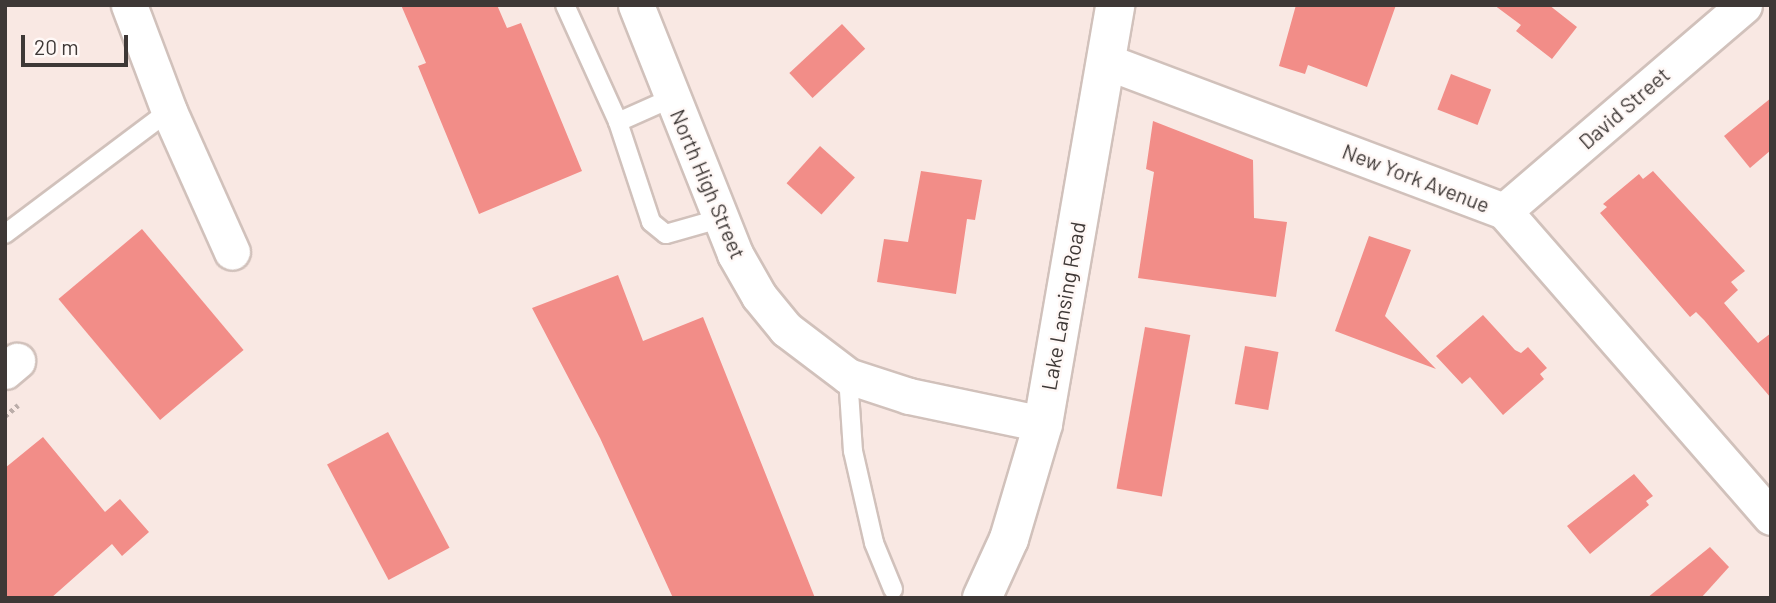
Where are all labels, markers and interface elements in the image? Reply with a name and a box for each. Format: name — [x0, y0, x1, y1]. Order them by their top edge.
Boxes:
scale bar — [24, 21, 131, 65]
text: 20 m — [34, 34, 79, 59]
street label: David Street — [1574, 62, 1674, 154]
street label: North High Street — [665, 105, 751, 263]
street label: New York Avenue — [1339, 138, 1493, 218]
street label: Lake Lansing Road — [1036, 220, 1090, 392]

